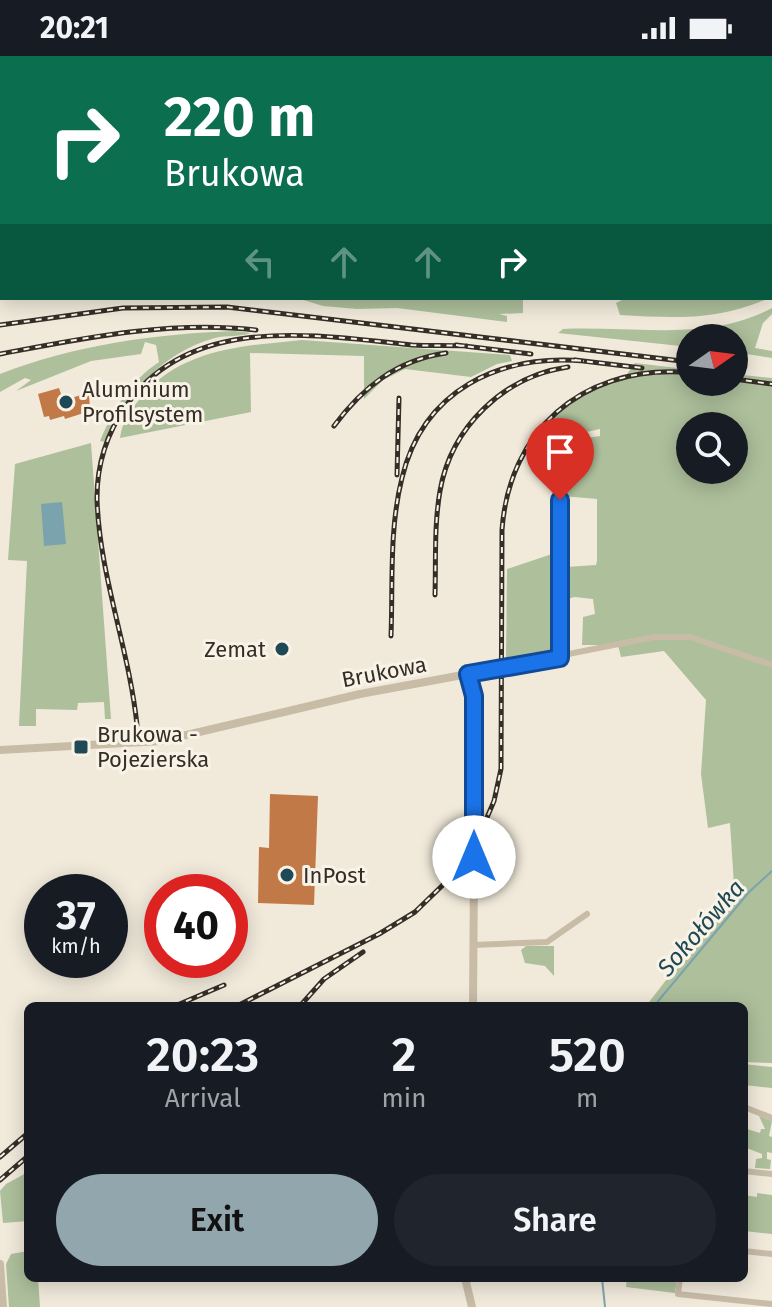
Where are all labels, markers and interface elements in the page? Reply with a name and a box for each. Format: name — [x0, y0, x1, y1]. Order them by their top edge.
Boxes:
text: 20:21 — [40, 10, 109, 46]
text: 220 m — [164, 84, 315, 151]
icon: right — [32, 88, 136, 192]
text: Brukowa — [164, 152, 305, 196]
icon: left — [238, 240, 282, 284]
icon: ahead — [322, 240, 366, 284]
icon: ahead — [406, 240, 450, 284]
icon: right — [490, 240, 534, 284]
north arrow — [676, 324, 748, 396]
map controls — [676, 324, 748, 484]
place label: Aluminium Profilsystem — [82, 376, 203, 428]
marker: Aluminium Profilsystem — [57, 393, 75, 411]
button: search — [676, 412, 748, 484]
pin — [526, 418, 594, 500]
icon: arrive — [538, 430, 582, 474]
place label: Zemat — [204, 636, 266, 663]
marker: Zemat — [273, 640, 291, 658]
street label: Brukowa — [339, 651, 429, 693]
place label: Brukowa - Pojezierska — [97, 721, 209, 773]
marker: Brukowa - Pojezierska — [72, 738, 90, 756]
position arrow — [432, 815, 516, 899]
place label: InPost — [303, 862, 366, 889]
marker: InPost — [278, 866, 296, 884]
speed limit sign: 40 — [144, 874, 248, 978]
water label: Sokołówka — [651, 874, 750, 983]
text: 37 — [56, 892, 96, 940]
text: km/h — [51, 934, 101, 958]
text: 20:23 — [146, 1026, 259, 1084]
text: 2 — [392, 1026, 416, 1084]
text: 520 — [549, 1026, 626, 1084]
text: Arrival — [165, 1083, 241, 1114]
text: min — [382, 1083, 426, 1114]
text: m — [576, 1083, 598, 1114]
button: Exit — [56, 1174, 378, 1266]
button: Share — [394, 1174, 716, 1266]

